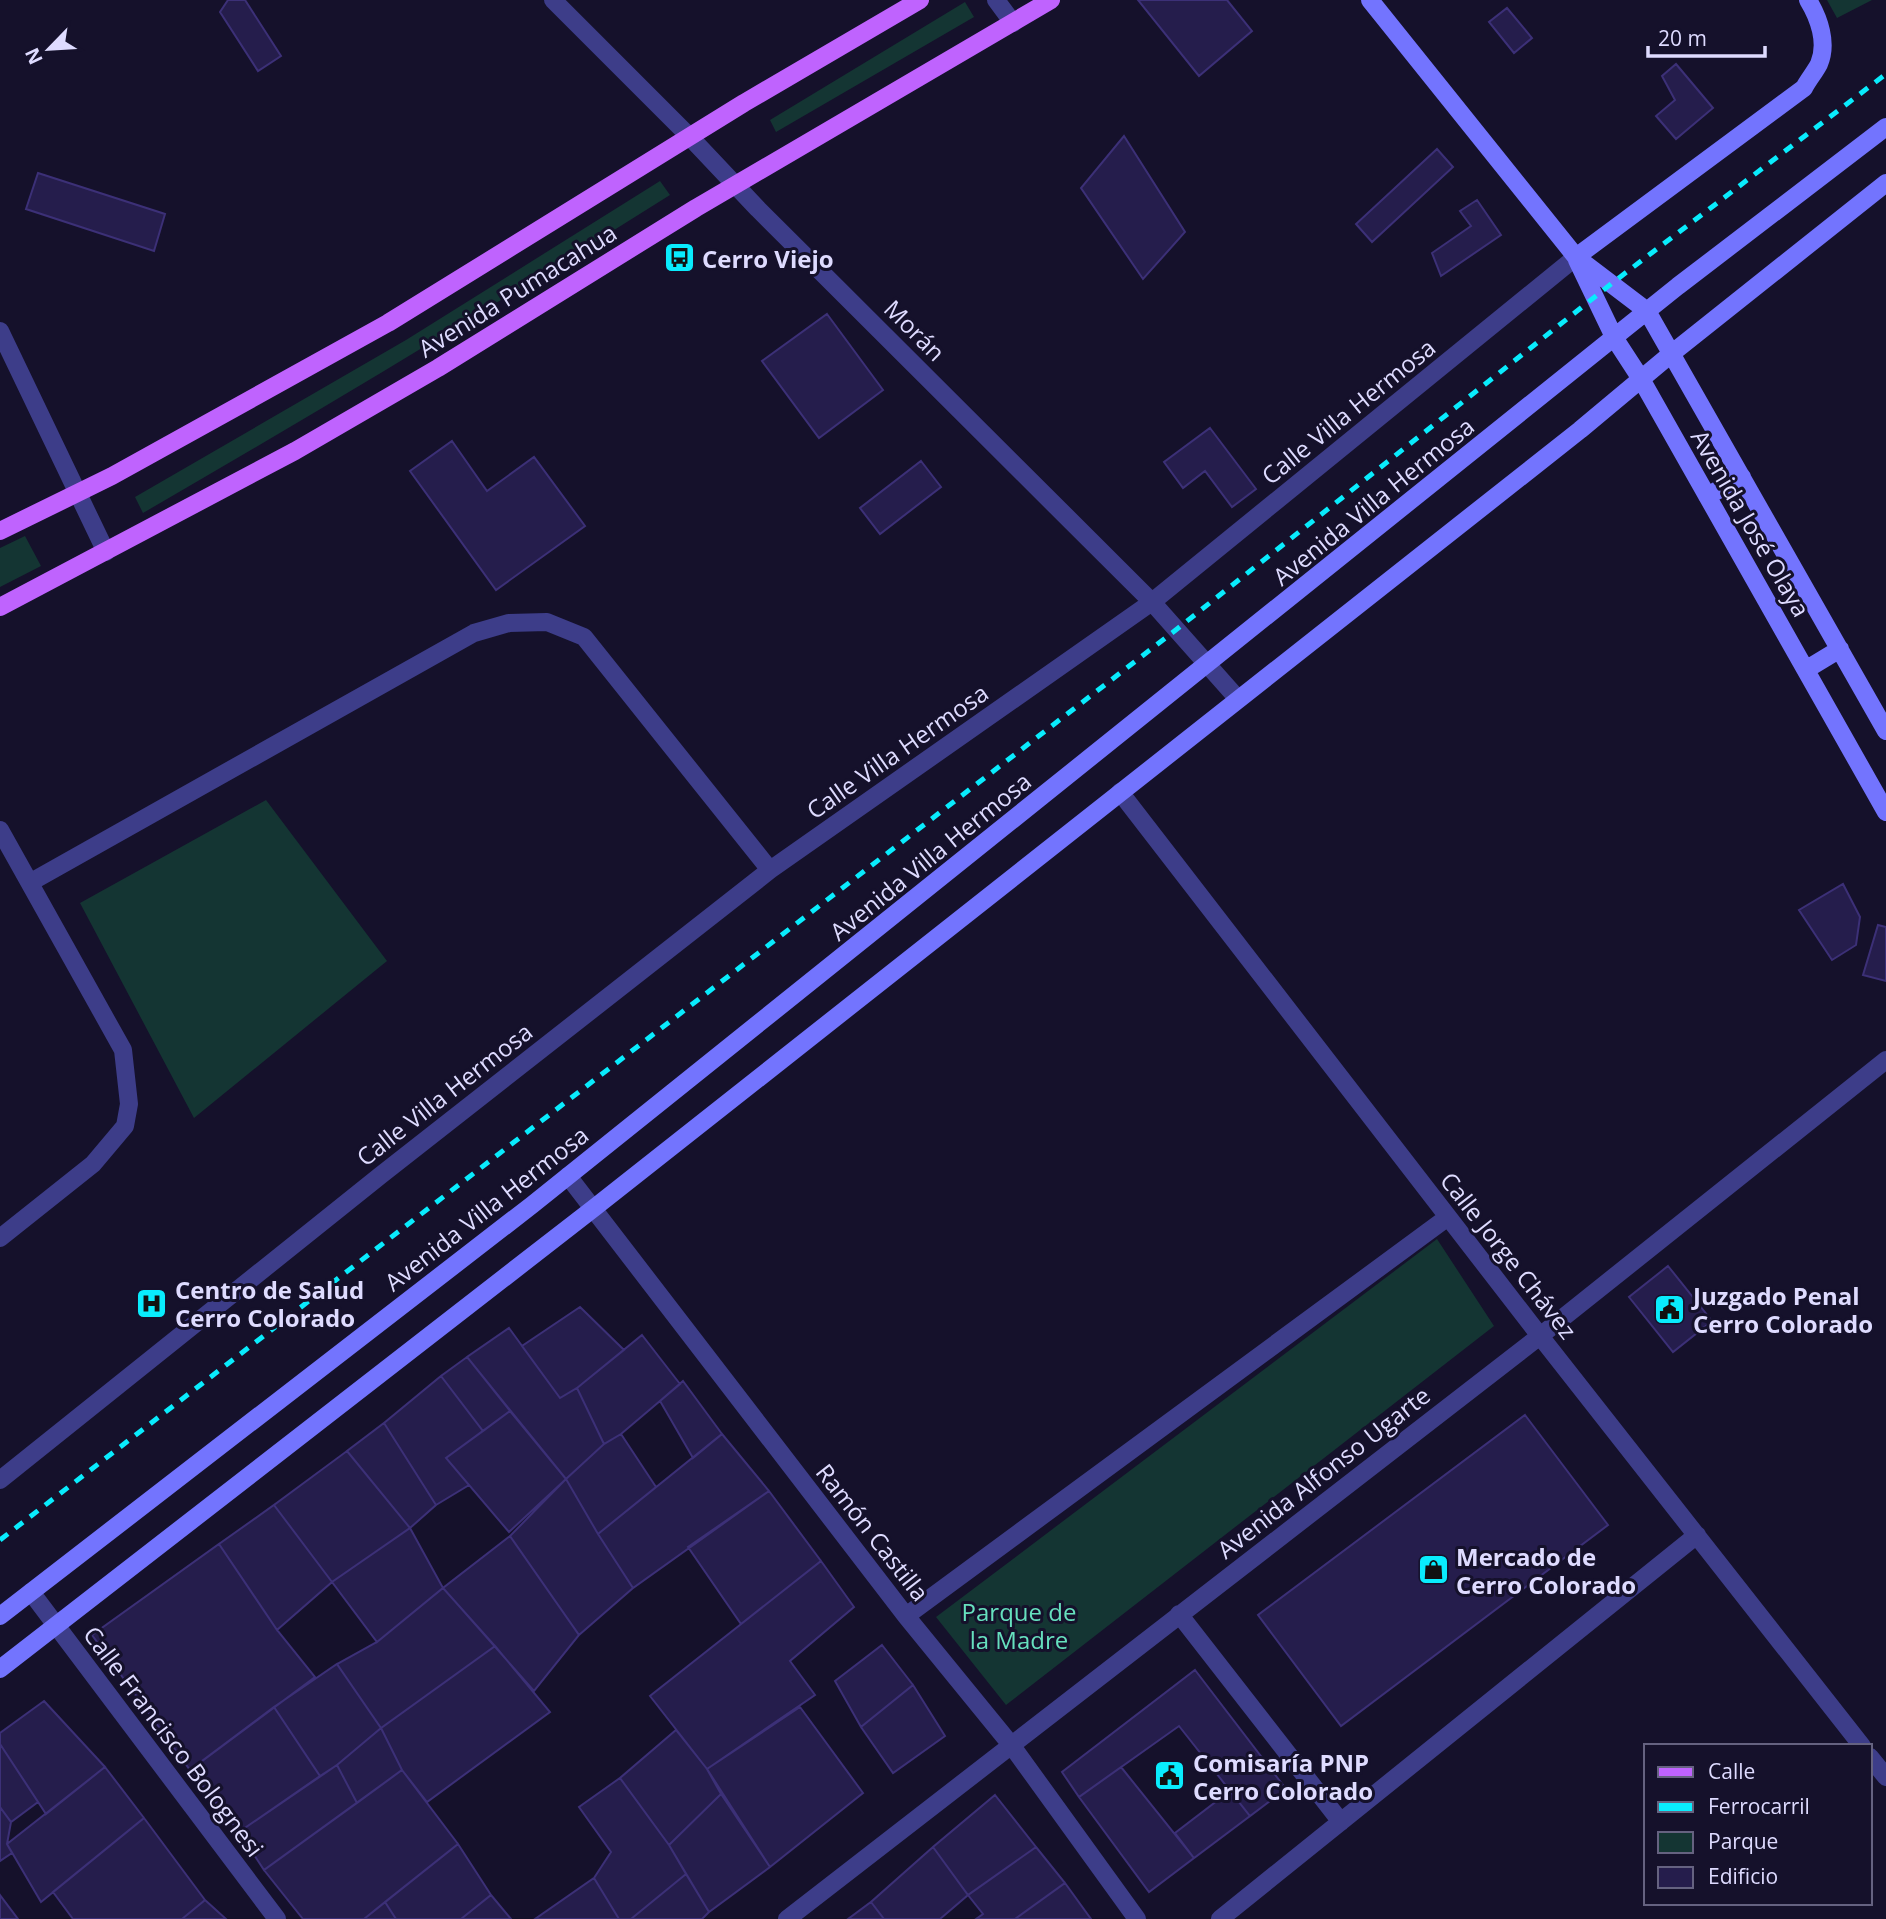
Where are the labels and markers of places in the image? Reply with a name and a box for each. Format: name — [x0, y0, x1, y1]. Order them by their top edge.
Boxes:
bus stop icon: Cerro Viejo — [662, 241, 696, 275]
place label: Cerro Viejo — [702, 242, 834, 275]
place label: Centro de Salud Cerro Colorado — [175, 1273, 364, 1334]
place label: Juzgado Penal Cerro Colorado — [1691, 1279, 1873, 1340]
hospital icon: Centro de Salud Cerro Colorado — [135, 1286, 169, 1320]
public building icon: Juzgado Penal Cerro Colorado — [1653, 1292, 1687, 1326]
place label: Mercado de Cerro Colorado — [1456, 1540, 1636, 1601]
shop icon: Mercado de Cerro Colorado — [1416, 1553, 1450, 1587]
place label: Comisaría PNP Cerro Colorado — [1193, 1746, 1373, 1807]
public building icon: Comisaría PNP Cerro Colorado — [1153, 1759, 1187, 1793]

